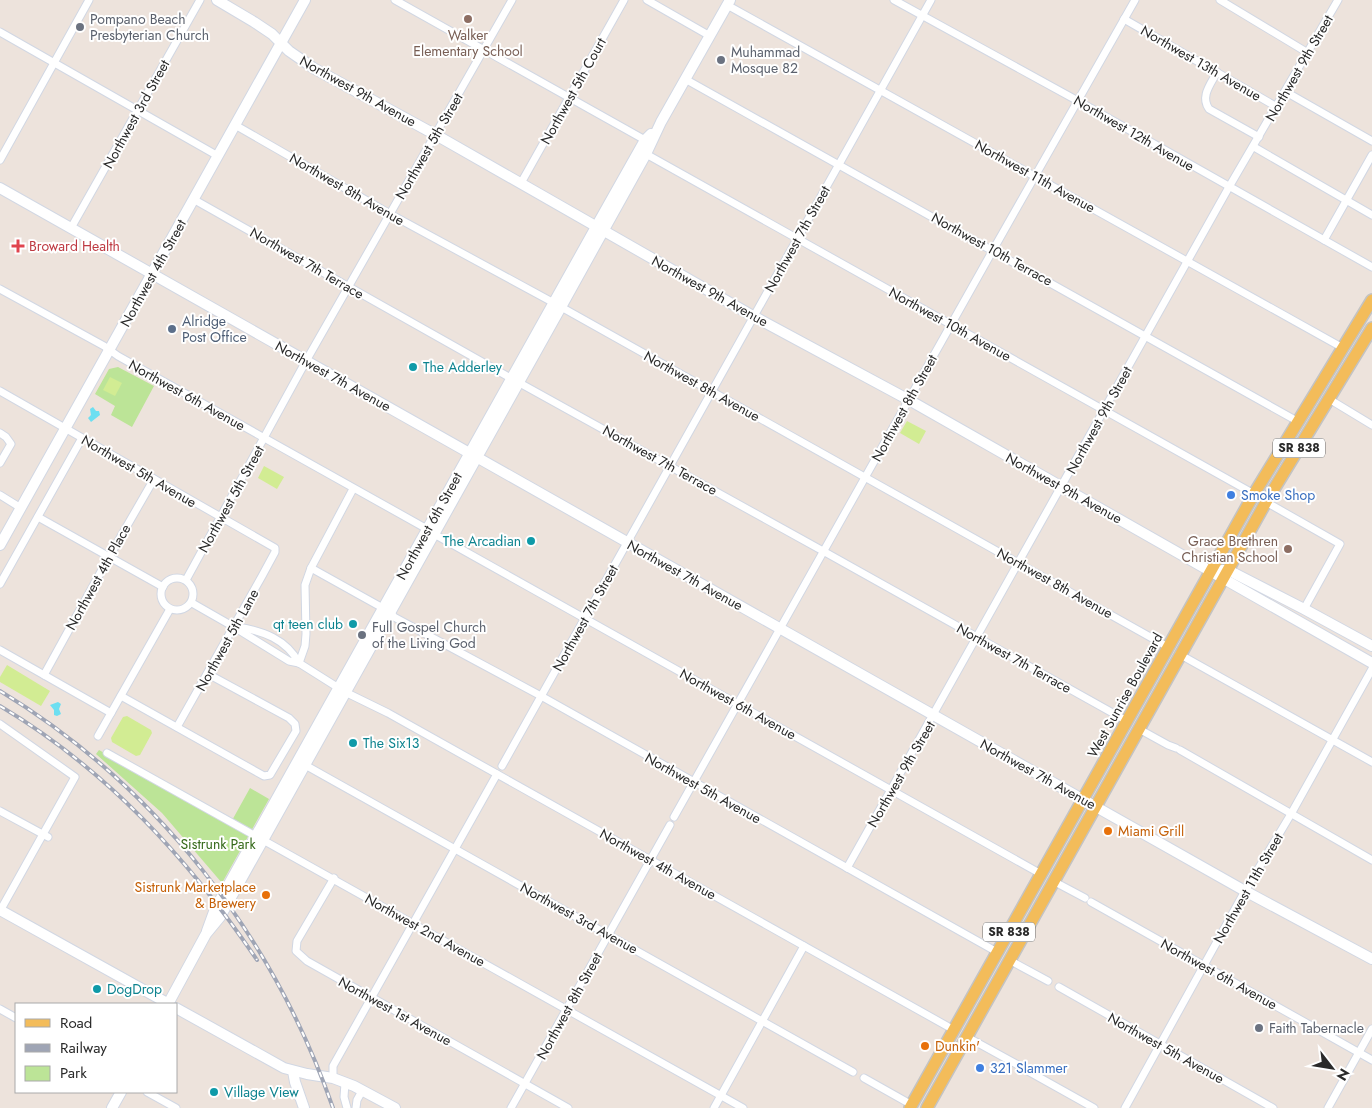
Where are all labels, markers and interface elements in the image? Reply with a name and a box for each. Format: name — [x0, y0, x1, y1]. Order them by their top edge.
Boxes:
place label: Pompano Beach Presbyterian Church — [90, 9, 209, 45]
street label: Northwest 9th Street — [1260, 10, 1338, 125]
marker: Walker Elementary School — [462, 13, 474, 25]
street label: Northwest 13th Avenue — [1137, 20, 1265, 106]
marker: Pompano Beach Presbyterian Church — [74, 21, 86, 33]
place label: Walker Elementary School — [413, 25, 523, 61]
street label: Northwest 5th Court — [535, 33, 611, 148]
place label: Muhammad Mosque 82 — [731, 42, 800, 78]
street label: Northwest 9th Avenue — [296, 51, 420, 131]
marker: Muhammad Mosque 82 — [715, 54, 727, 66]
street label: Northwest 3rd Street — [98, 55, 175, 172]
street label: Northwest 5th Street — [390, 89, 468, 203]
street label: Northwest 12th Avenue — [1070, 90, 1198, 176]
street label: Northwest 11th Avenue — [971, 135, 1099, 217]
street label: Northwest 8th Avenue — [286, 148, 408, 230]
street label: Northwest 7th Street — [759, 181, 835, 296]
street label: Northwest 10th Terrace — [928, 207, 1056, 291]
street label: Northwest 4th Street — [115, 215, 191, 330]
street label: Northwest 7th Terrace — [246, 222, 368, 304]
place label: Broward Health — [29, 236, 120, 256]
marker: Broward Health — [11, 239, 25, 253]
street label: Northwest 9th Avenue — [648, 251, 772, 331]
street label: Northwest 10th Avenue — [885, 282, 1015, 366]
place label: Alridge Post Office — [182, 311, 247, 347]
marker: Alridge Post Office — [166, 323, 178, 335]
street label: Northwest 7th Avenue — [272, 336, 394, 416]
street label: Northwest 8th Avenue — [640, 346, 764, 426]
street label: Northwest 8th Street — [866, 350, 942, 465]
street label: Northwest 6th Avenue — [125, 355, 249, 435]
place label: The Adderley — [423, 357, 503, 377]
marker: The Adderley — [407, 361, 419, 373]
street label: Northwest 9th Street — [1061, 362, 1137, 477]
street label: Northwest 7th Terrace — [599, 420, 721, 500]
street label: Northwest 5th Avenue — [78, 430, 200, 512]
road number: SR 838 — [1273, 438, 1325, 458]
street label: Northwest 5th Street — [193, 441, 269, 556]
street label: Northwest 9th Avenue — [1002, 448, 1126, 528]
street label: Northwest 6th Street — [391, 468, 467, 583]
place label: Smoke Shop — [1241, 485, 1315, 505]
marker: Smoke Shop — [1225, 489, 1237, 501]
street label: Northwest 4th Place — [61, 520, 135, 634]
place label: The Arcadian — [443, 531, 521, 551]
place label: Grace Brethren Christian School — [1181, 531, 1278, 567]
marker: The Arcadian — [525, 535, 537, 547]
street label: Northwest 7th Avenue — [624, 535, 746, 615]
street label: Northwest 8th Avenue — [993, 543, 1117, 623]
marker: Grace Brethren Christian School — [1282, 543, 1294, 555]
street label: Northwest 7th Street — [547, 560, 623, 675]
street label: Northwest 5th Lane — [191, 585, 263, 695]
place label: qt teen club — [273, 614, 343, 634]
place label: Full Gospel Church of the Living God — [372, 617, 486, 653]
marker: qt teen club — [347, 618, 359, 630]
street label: Northwest 7th Terrace — [953, 618, 1075, 698]
marker: Full Gospel Church of the Living God — [356, 629, 368, 641]
street label: West Sunrise Boulevard — [1082, 629, 1168, 761]
street label: Northwest 6th Avenue — [676, 664, 800, 744]
street label: Northwest 9th Street — [862, 716, 940, 831]
place label: The Six13 — [363, 733, 420, 753]
street label: Northwest 7th Avenue — [977, 734, 1099, 814]
marker: The Six13 — [347, 737, 359, 749]
street label: Northwest 5th Avenue — [641, 748, 765, 828]
place label: Miami Grill — [1118, 821, 1184, 841]
street label: Northwest 4th Avenue — [596, 824, 720, 904]
marker: Miami Grill — [1102, 825, 1114, 837]
street label: Northwest 11th Street — [1208, 829, 1288, 947]
park label: Sistrunk Park — [180, 834, 256, 854]
place label: Sistrunk Marketplace & Brewery — [135, 877, 257, 913]
street label: Northwest 3rd Avenue — [516, 877, 642, 959]
marker: Sistrunk Marketplace & Brewery — [260, 889, 272, 901]
street label: Northwest 2nd Avenue — [361, 889, 489, 971]
road number: SR 838 — [983, 922, 1035, 942]
street label: Northwest 6th Avenue — [1157, 934, 1281, 1014]
street label: Northwest 8th Street — [531, 948, 607, 1063]
street label: Northwest 1st Avenue — [335, 972, 455, 1050]
place label: DogDrop — [107, 979, 162, 999]
marker: DogDrop — [91, 983, 103, 995]
legend — [15, 1003, 178, 1093]
street label: Northwest 5th Avenue — [1104, 1008, 1228, 1088]
text: Road — [60, 1012, 92, 1034]
place label: Faith Tabernacle — [1269, 1018, 1364, 1038]
marker: Faith Tabernacle — [1253, 1022, 1265, 1034]
place label: Dunkin' — [935, 1036, 980, 1056]
text: Railway — [60, 1037, 107, 1059]
marker: Dunkin' — [919, 1040, 931, 1052]
north arrow — [1307, 1043, 1357, 1093]
place label: 321 Slammer — [990, 1058, 1068, 1078]
text: Park — [60, 1062, 87, 1084]
marker: 321 Slammer — [974, 1062, 986, 1074]
text: N — [1332, 1065, 1355, 1085]
place label: Village View — [224, 1082, 299, 1102]
marker: Village View — [208, 1086, 220, 1098]

